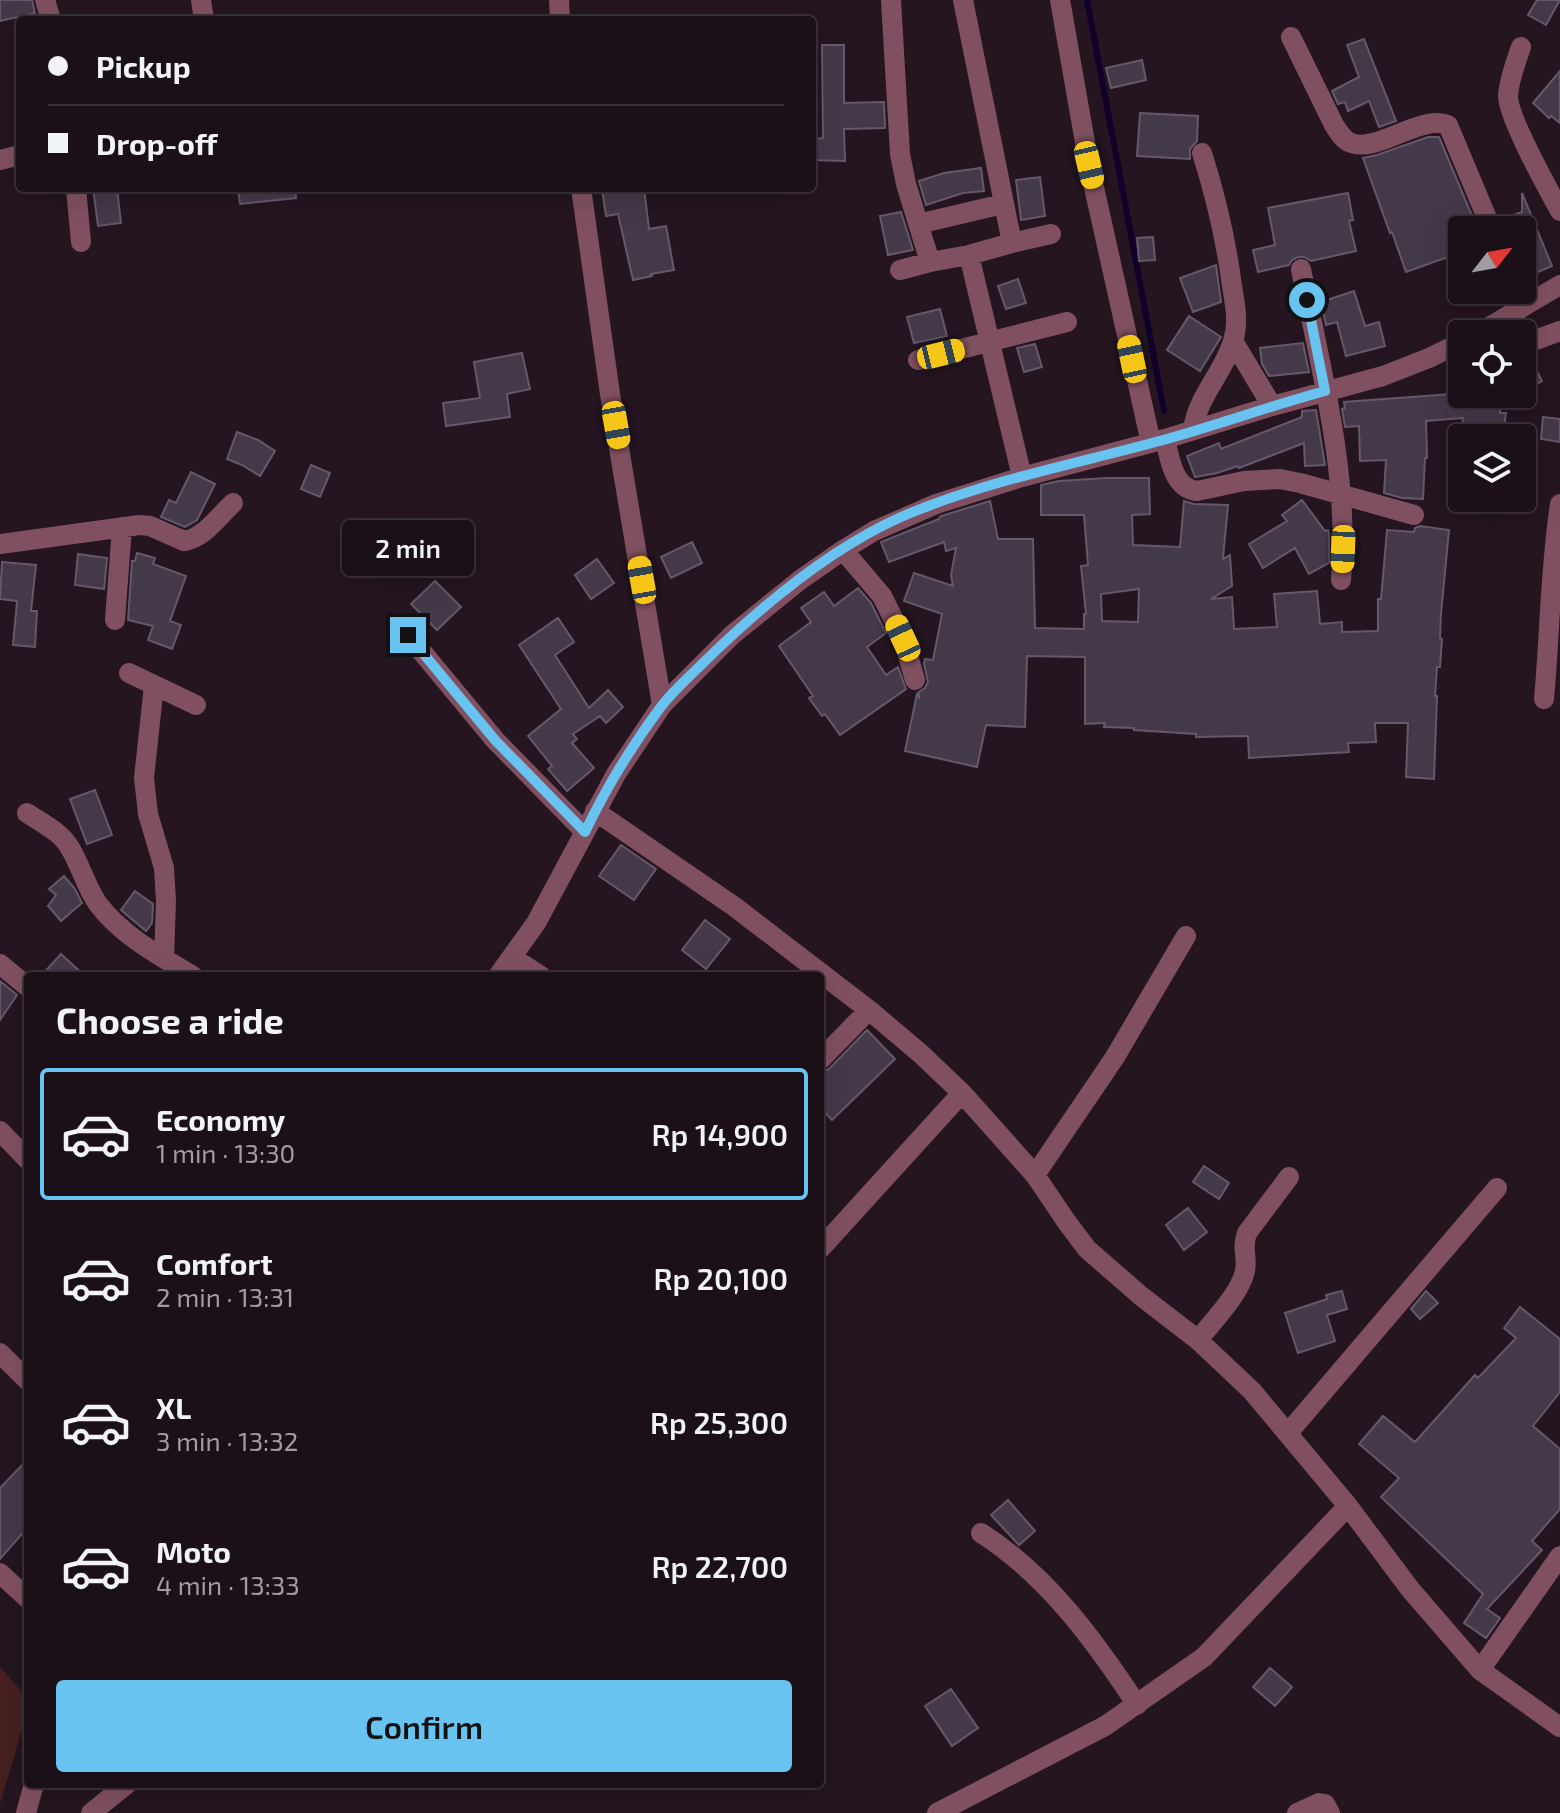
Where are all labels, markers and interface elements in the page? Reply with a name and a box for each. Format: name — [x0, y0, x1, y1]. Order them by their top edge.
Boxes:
text: Pickup — [96, 48, 191, 84]
text: Drop-off — [96, 125, 218, 161]
car — [1072, 139, 1106, 191]
north arrow — [1448, 216, 1536, 304]
map controls — [1448, 216, 1536, 512]
route start — [1289, 282, 1325, 318]
button: locate — [1448, 320, 1536, 408]
car — [1115, 333, 1149, 385]
car — [915, 337, 967, 371]
car — [600, 399, 632, 451]
button: layers — [1448, 424, 1536, 512]
callout: 2 min — [342, 519, 474, 575]
car — [1330, 525, 1356, 573]
text: 2 min — [375, 532, 441, 563]
car — [626, 554, 658, 606]
car — [882, 611, 924, 665]
route end — [390, 617, 426, 653]
text: Choose a ride — [56, 998, 284, 1041]
icon: car — [60, 1098, 132, 1170]
text: Economy — [156, 1101, 285, 1137]
text: Rp 14,900 — [652, 1116, 788, 1152]
text: 1 min · 13:30 — [156, 1137, 295, 1168]
icon: car — [60, 1242, 132, 1314]
text: Comfort — [156, 1245, 273, 1281]
text: Rp 20,100 — [653, 1260, 788, 1296]
text: 2 min · 13:31 — [156, 1281, 294, 1312]
icon: car — [60, 1386, 132, 1458]
text: XL — [156, 1389, 191, 1425]
text: Rp 25,300 — [650, 1404, 788, 1440]
text: 3 min · 13:32 — [156, 1425, 298, 1456]
icon: car — [60, 1530, 132, 1602]
text: Moto — [156, 1533, 231, 1569]
text: Rp 22,700 — [651, 1548, 788, 1584]
text: 4 min · 13:33 — [156, 1569, 300, 1600]
button: Confirm — [56, 1680, 792, 1772]

